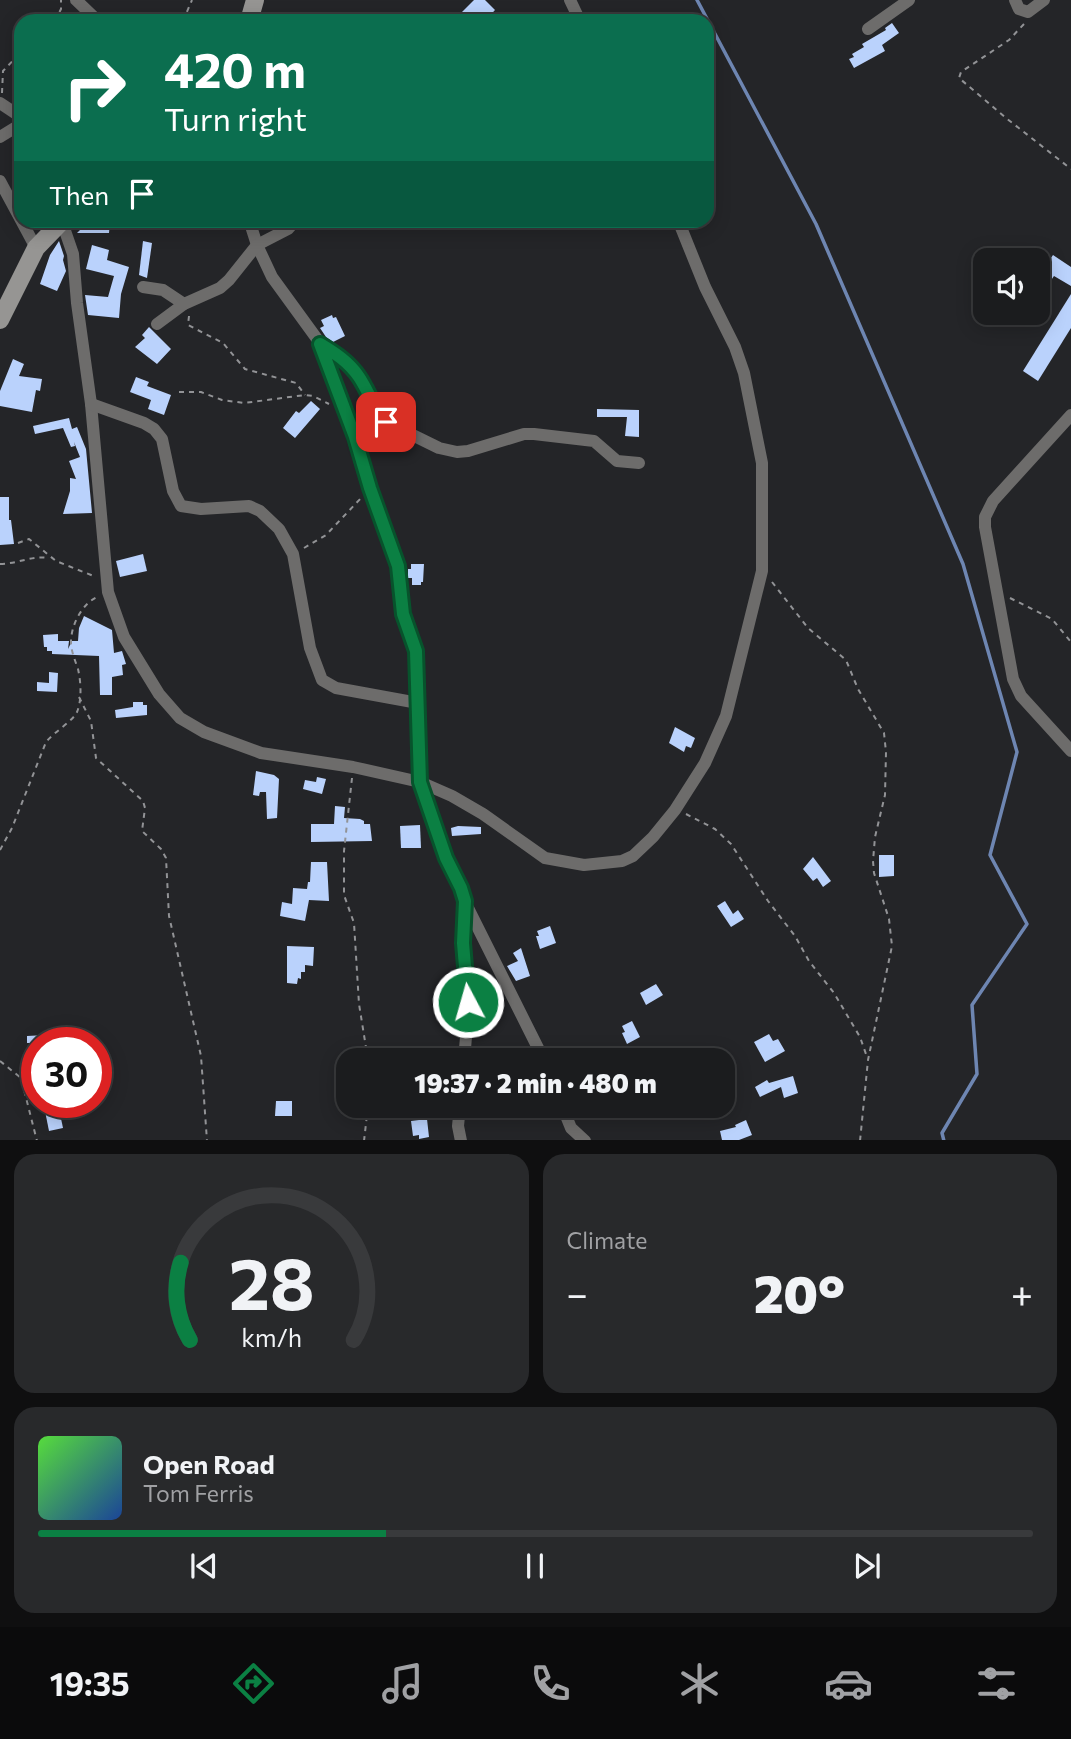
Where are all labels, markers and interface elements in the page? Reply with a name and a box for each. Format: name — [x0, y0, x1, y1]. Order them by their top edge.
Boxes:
text: 420 m — [164, 38, 306, 98]
icon: right — [49, 42, 140, 133]
text: Turn right — [164, 98, 307, 138]
icon: arrive — [123, 175, 161, 213]
text: Then — [49, 179, 109, 210]
map controls — [973, 248, 1050, 325]
button: sound — [973, 248, 1050, 325]
pin — [356, 392, 416, 452]
icon: arrive — [367, 403, 405, 441]
position arrow — [431, 965, 505, 1039]
speed limit sign: 30 — [21, 1027, 112, 1118]
text: 19:37 · 2 min · 480 m — [414, 1067, 657, 1098]
text: Climate — [567, 1226, 648, 1254]
text: 28 — [228, 1236, 314, 1325]
text: 20° — [754, 1260, 845, 1324]
text: − — [567, 1269, 588, 1316]
text: + — [1011, 1269, 1033, 1316]
text: km/h — [241, 1321, 302, 1351]
text: Open Road — [143, 1448, 275, 1479]
text: Tom Ferris — [143, 1479, 254, 1507]
icon: previous — [185, 1547, 223, 1585]
icon: pause — [516, 1547, 554, 1585]
icon: next — [848, 1547, 886, 1585]
icon: directions — [229, 1659, 278, 1708]
icon: music — [378, 1659, 427, 1708]
icon: phone — [526, 1659, 575, 1708]
icon: climate — [675, 1659, 724, 1708]
icon: car — [824, 1659, 873, 1708]
icon: filters — [972, 1659, 1021, 1708]
text: 19:35 — [50, 1663, 130, 1703]

